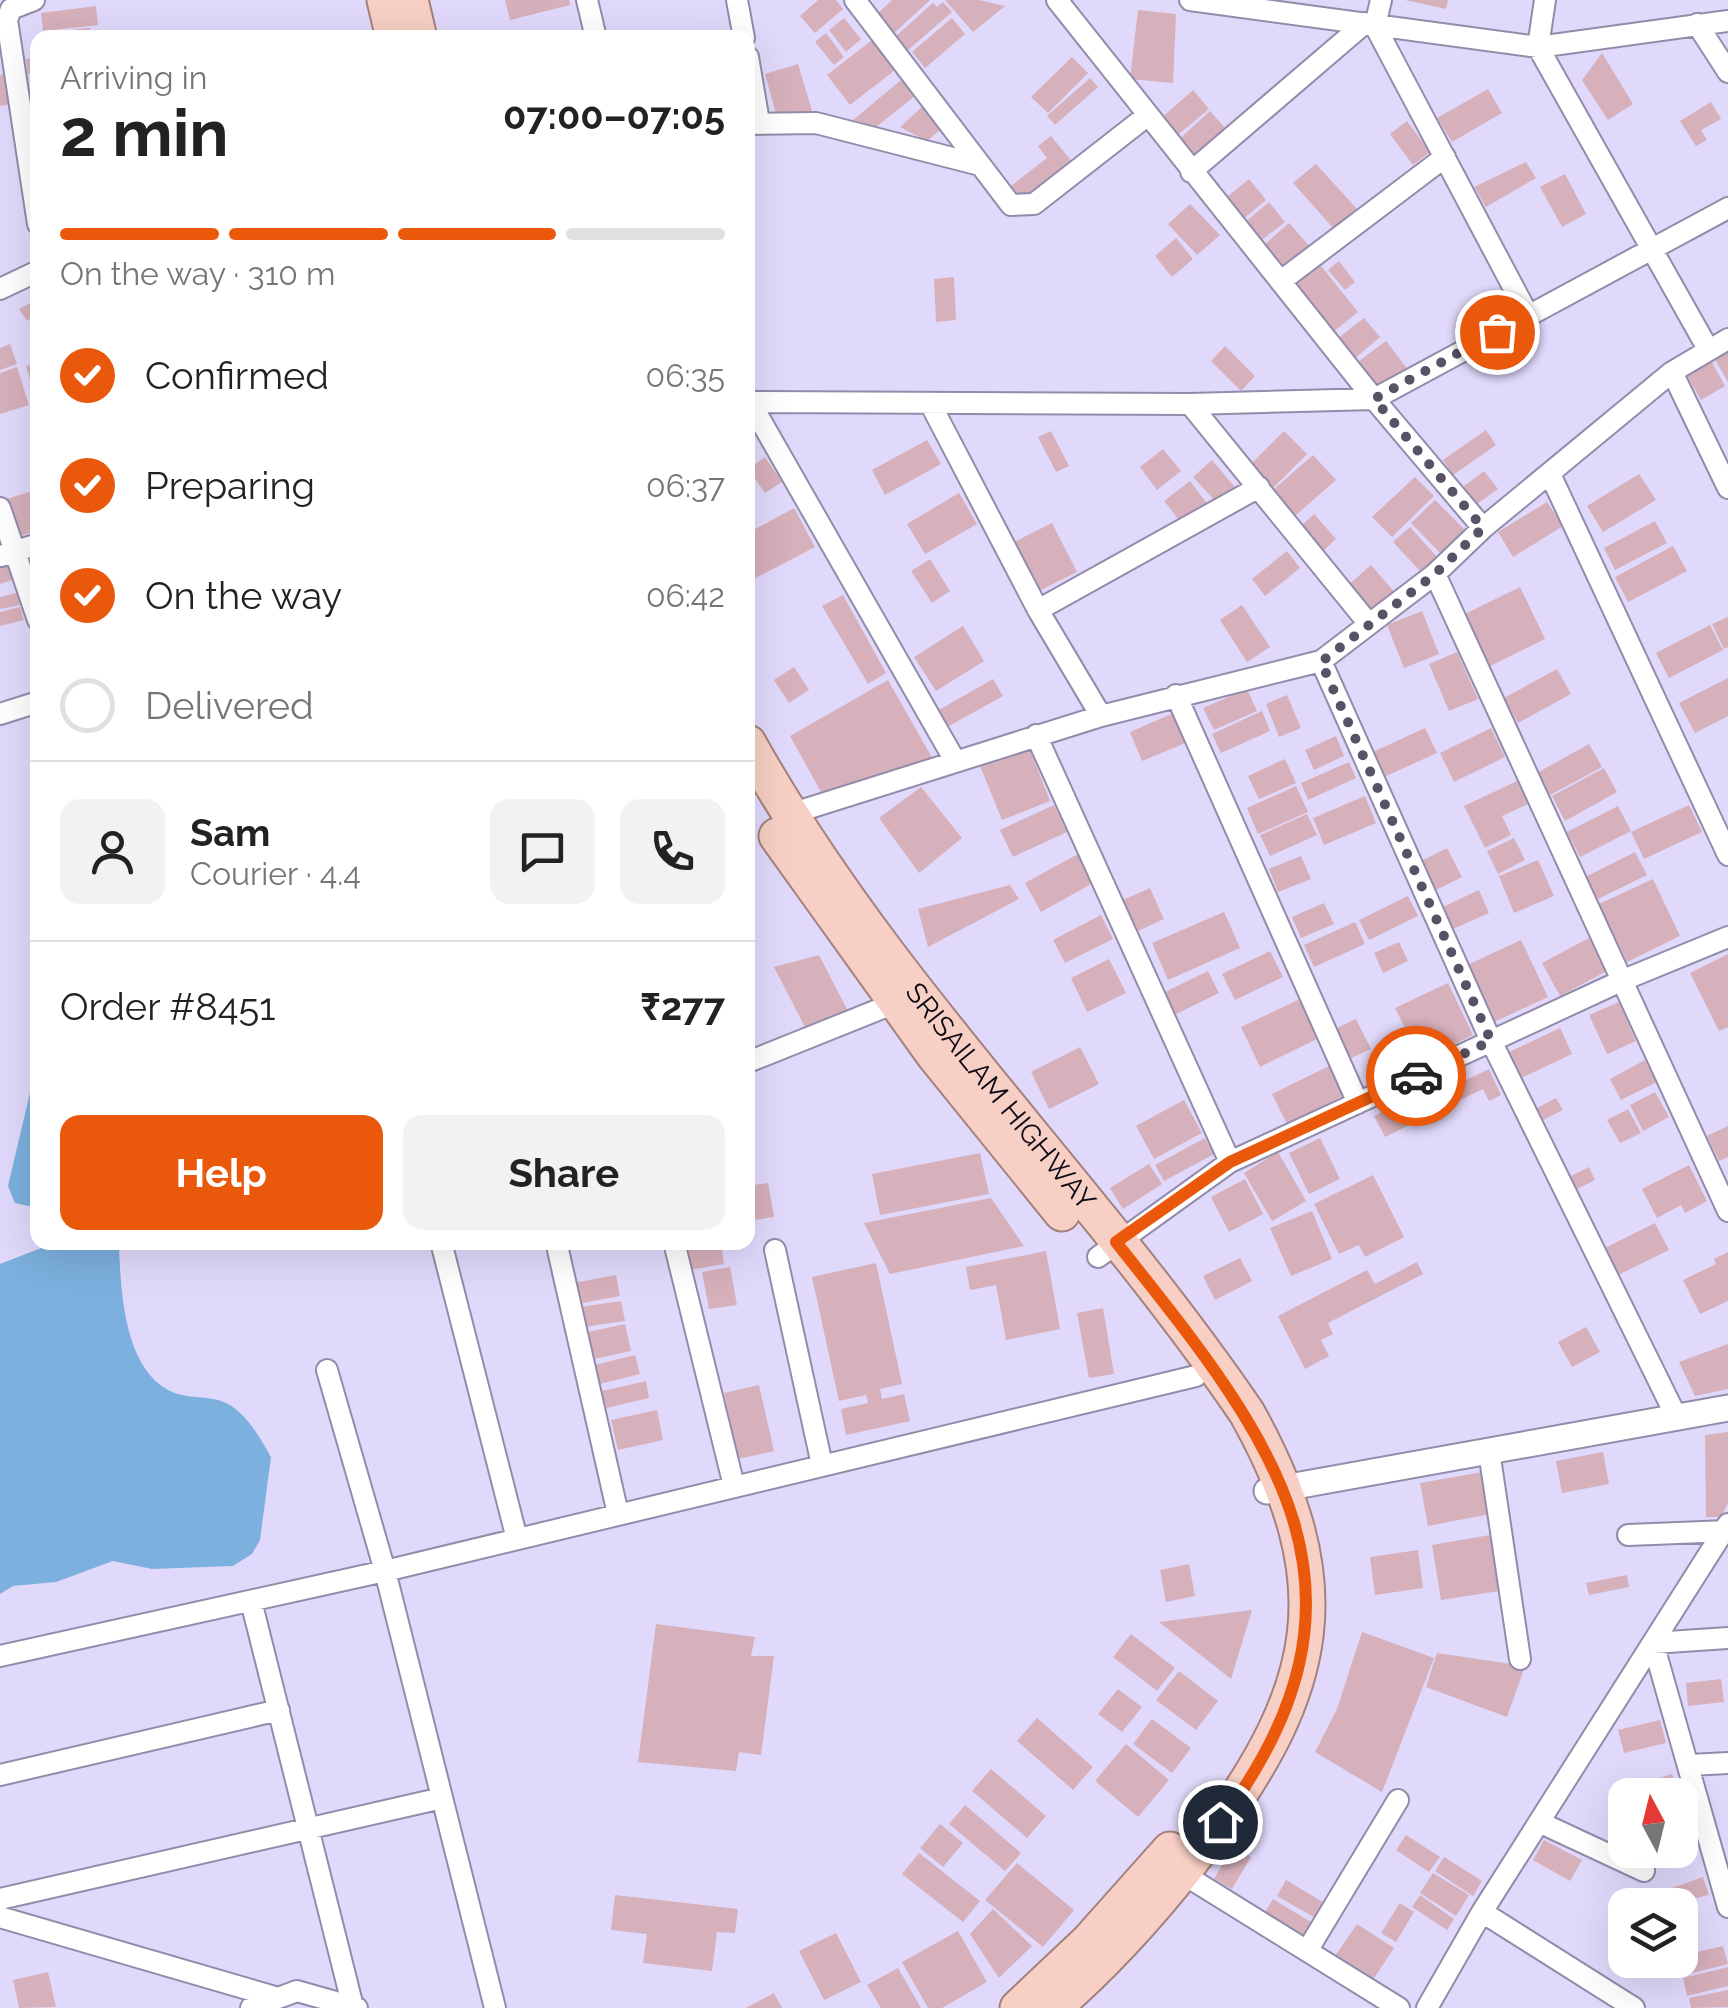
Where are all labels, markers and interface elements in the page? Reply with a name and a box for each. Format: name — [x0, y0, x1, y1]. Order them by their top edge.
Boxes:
text: Arriving in — [60, 59, 207, 96]
text: 07:00–07:05 — [503, 93, 725, 138]
text: 2 min — [60, 95, 229, 171]
text: On the way · 310 m — [60, 255, 336, 292]
pin — [1455, 290, 1540, 375]
icon: bag — [1470, 305, 1525, 360]
icon: check — [60, 348, 115, 403]
text: Confirmed — [145, 353, 329, 398]
text: 06:35 — [646, 357, 725, 394]
icon: check — [60, 458, 115, 513]
text: Preparing — [145, 463, 315, 508]
text: 06:37 — [646, 467, 725, 504]
icon: check — [60, 568, 115, 623]
text: On the way — [145, 573, 342, 618]
text: 06:42 — [646, 577, 725, 614]
text: Delivered — [145, 683, 314, 728]
button: person — [60, 799, 165, 904]
button: chat — [490, 799, 595, 904]
button: phone — [620, 799, 725, 904]
text: Sam — [190, 810, 270, 855]
text: Courier · 4.4 — [190, 855, 361, 892]
street label: SRISAILAM HIGHWAY — [899, 976, 1103, 1216]
text: Order #8451 — [60, 984, 275, 1029]
text: ₹277 — [640, 984, 725, 1029]
courier — [1366, 1026, 1466, 1126]
icon: car — [1389, 1049, 1444, 1104]
button: Help — [60, 1115, 383, 1230]
button: Share — [403, 1115, 725, 1230]
north arrow — [1608, 1778, 1698, 1868]
map controls — [1608, 1778, 1698, 1978]
pin — [1178, 1780, 1263, 1865]
icon: home — [1193, 1795, 1248, 1850]
button: layers — [1608, 1888, 1698, 1978]

